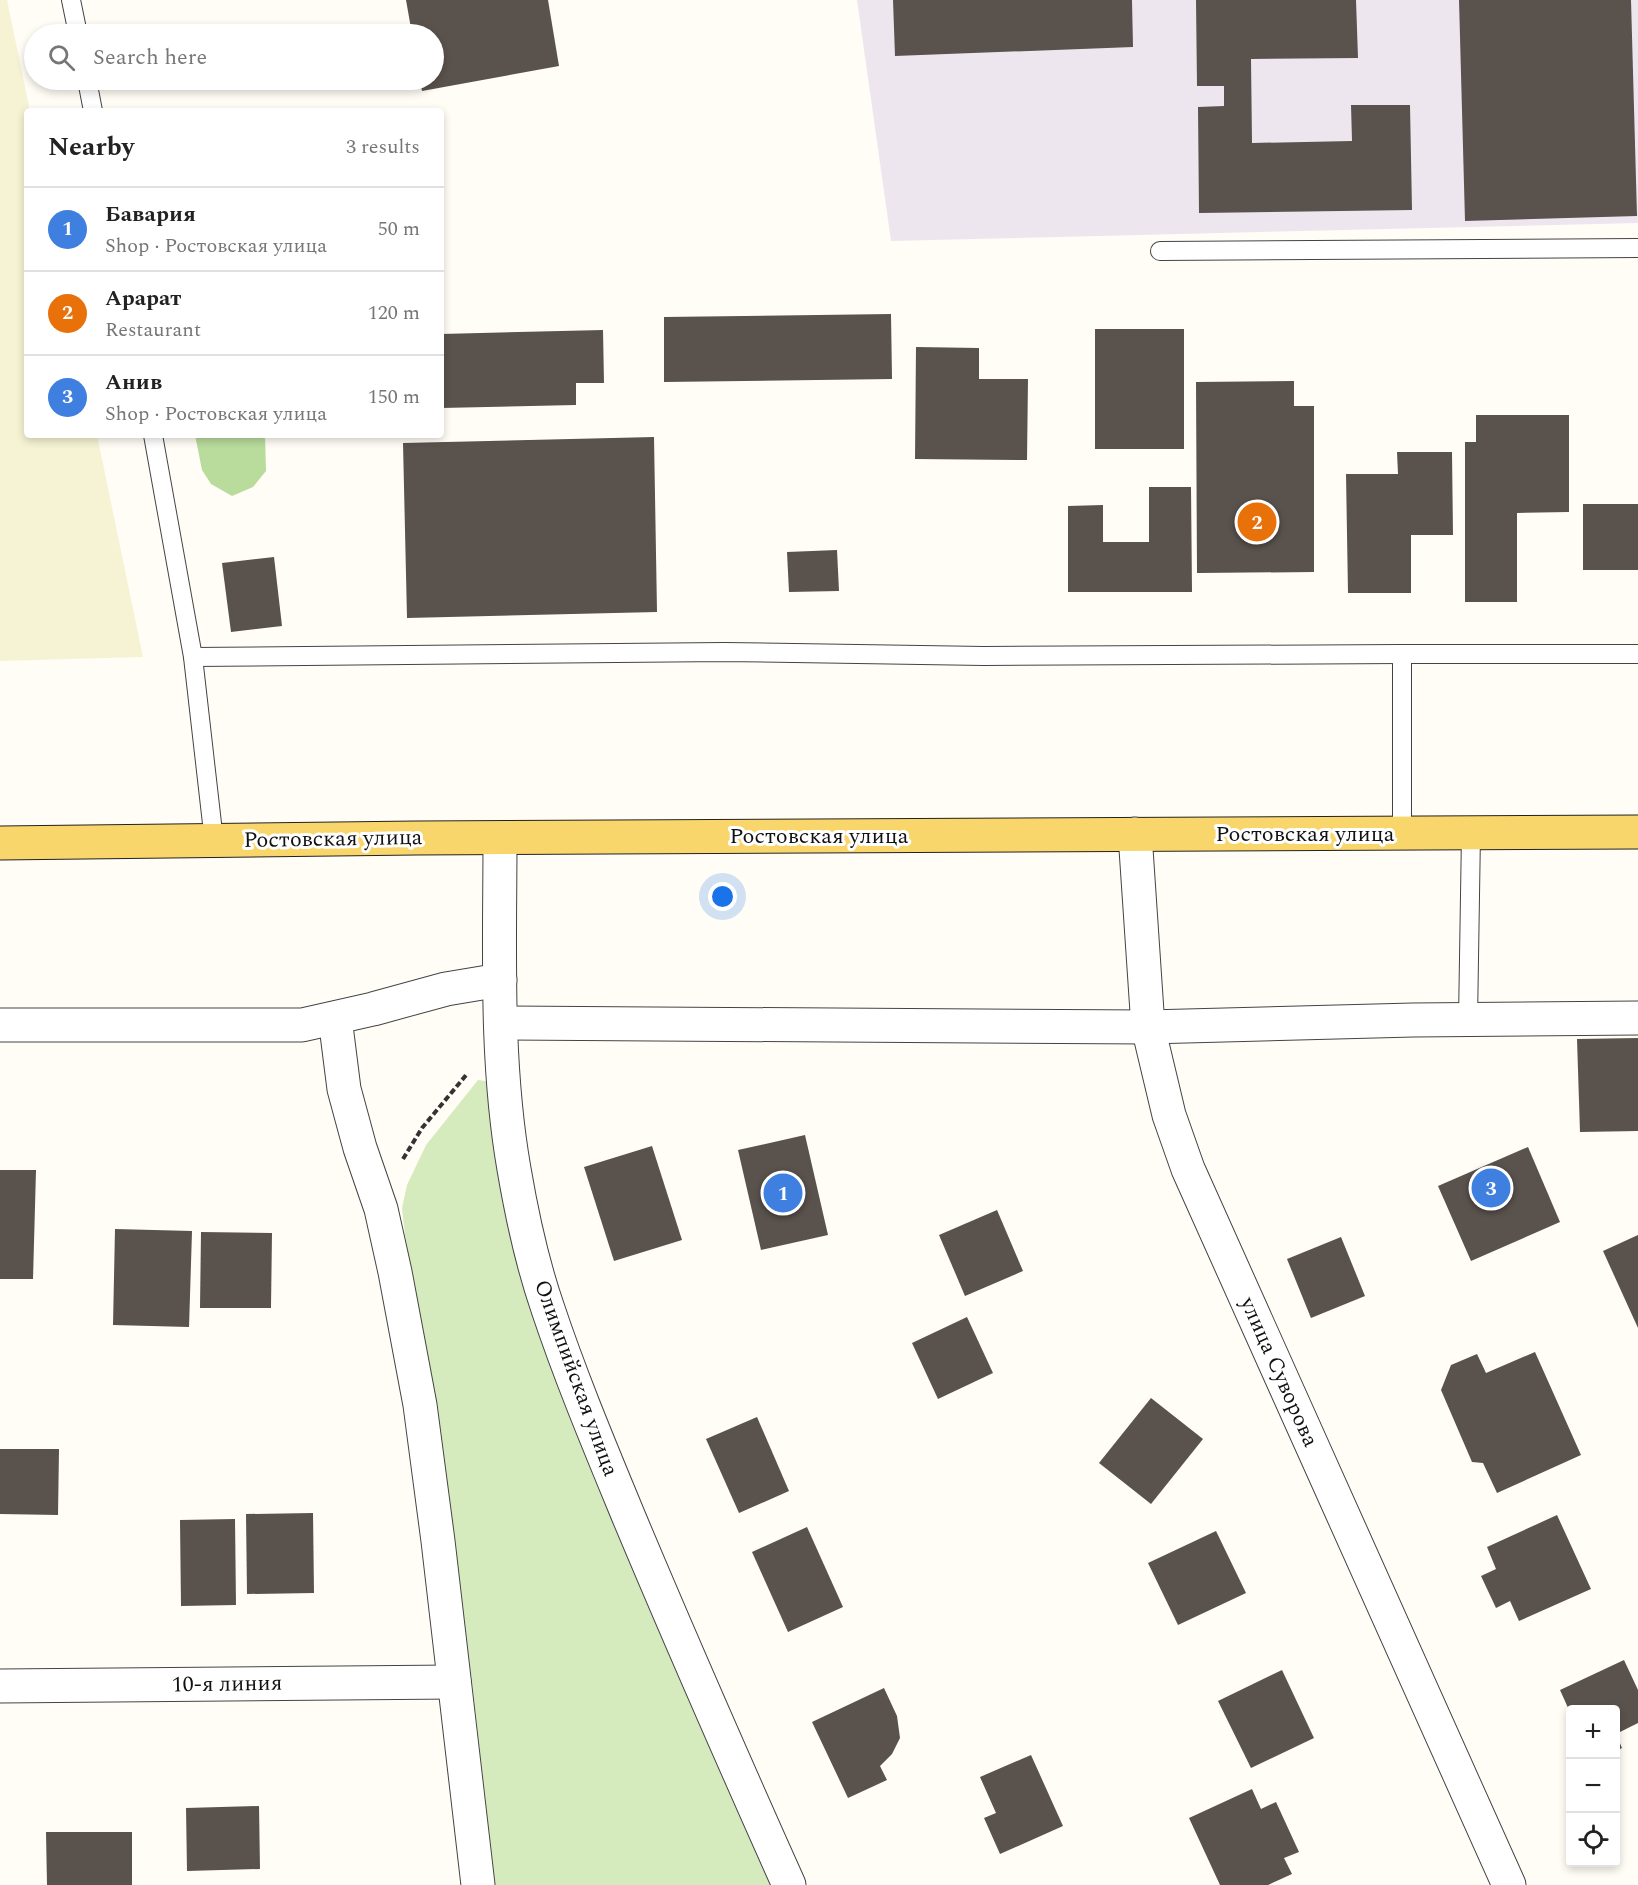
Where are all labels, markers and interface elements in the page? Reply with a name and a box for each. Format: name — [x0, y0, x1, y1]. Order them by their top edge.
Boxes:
search box — [24, 24, 444, 90]
icon: search — [45, 41, 78, 74]
text: Search here — [93, 41, 207, 74]
text: Nearby — [48, 127, 134, 167]
text: 3 results — [346, 132, 420, 162]
text: Бавария — [105, 198, 196, 231]
text: 1 — [62, 214, 73, 244]
text: 50 m — [378, 214, 420, 244]
text: Shop · Ростовская улица — [105, 231, 327, 261]
text: Арарат — [105, 282, 181, 315]
text: 2 — [62, 298, 73, 328]
text: 120 m — [368, 298, 420, 328]
text: Restaurant — [105, 315, 201, 345]
text: Анив — [105, 366, 162, 399]
text: 3 — [62, 382, 73, 412]
text: 150 m — [368, 382, 420, 412]
text: Shop · Ростовская улица — [105, 399, 327, 429]
pin: 2 — [1238, 500, 1276, 544]
street label: Ростовская улица — [1216, 818, 1395, 851]
street label: Ростовская улица — [730, 820, 909, 853]
street label: Ростовская улица — [243, 821, 423, 857]
your location — [708, 882, 737, 911]
pin: 3 — [1472, 1166, 1510, 1210]
pin: 1 — [764, 1170, 802, 1216]
street label: Олимпийская улица — [525, 1275, 627, 1481]
street label: улица Суворова — [1231, 1291, 1327, 1453]
street label: 10-я линия — [171, 1667, 283, 1701]
map controls — [1566, 1705, 1620, 1867]
button: + — [1566, 1705, 1620, 1759]
button: − — [1566, 1759, 1620, 1813]
button: locate — [1566, 1813, 1620, 1867]

